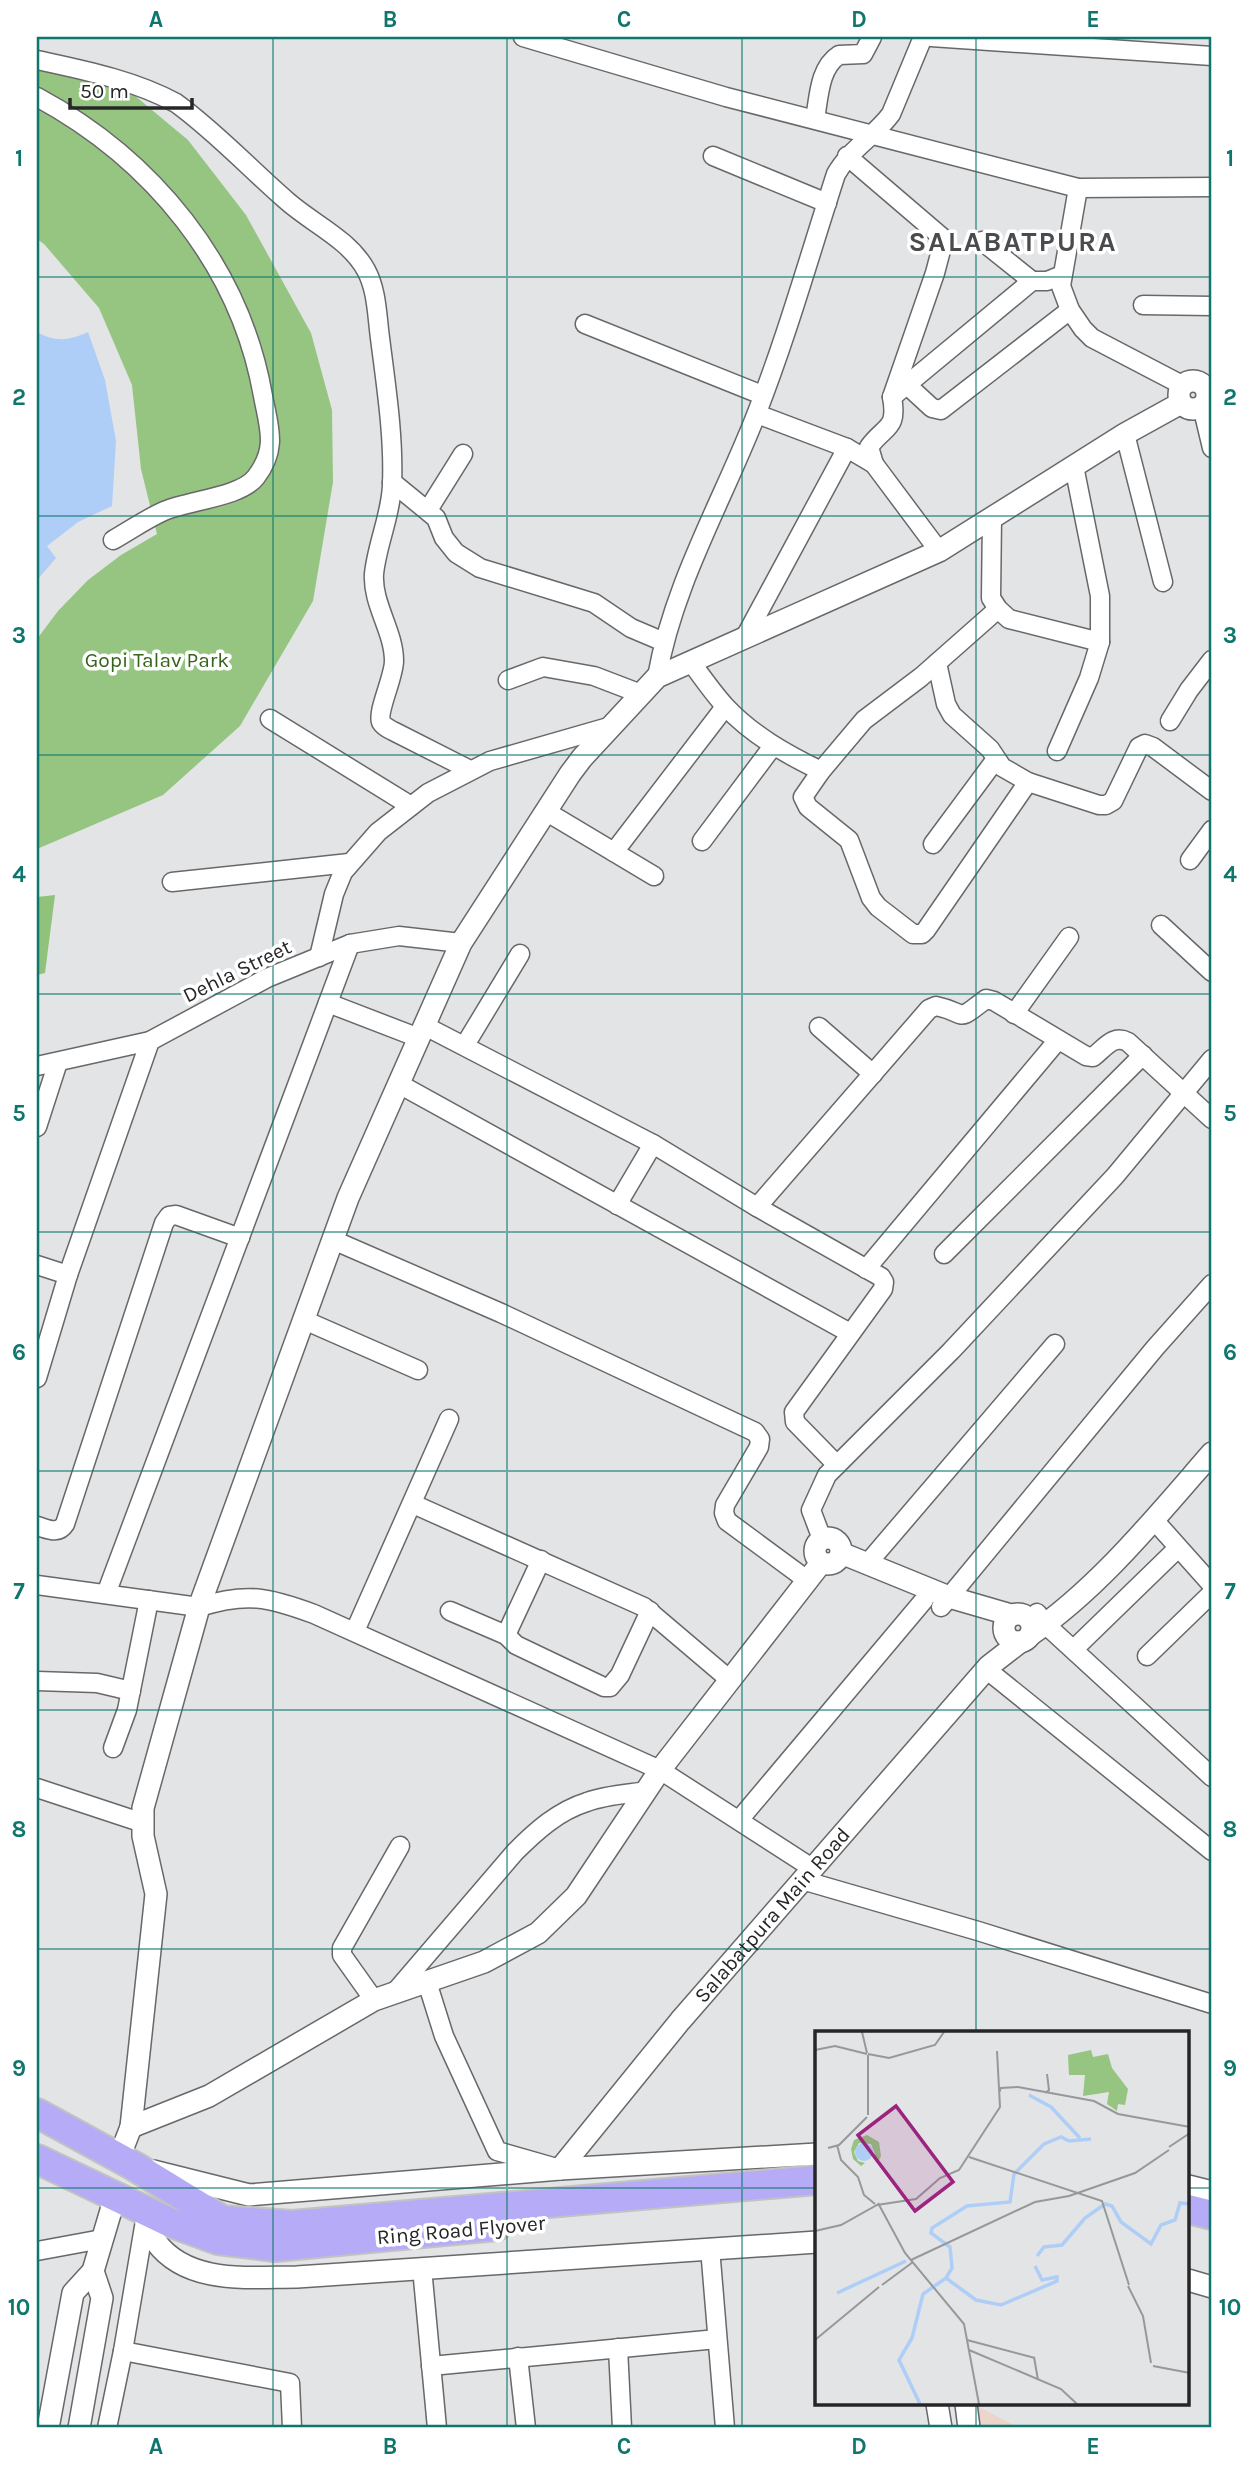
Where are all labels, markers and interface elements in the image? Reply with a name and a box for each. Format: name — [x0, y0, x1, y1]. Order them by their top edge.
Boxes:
text: A — [149, 6, 163, 33]
text: B — [383, 6, 397, 33]
text: C — [617, 6, 631, 33]
text: D — [851, 6, 867, 33]
text: E — [1086, 6, 1100, 33]
scale bar — [70, 66, 192, 110]
text: 50 m — [80, 79, 129, 103]
text: 1 — [15, 145, 23, 172]
text: 1 — [1226, 145, 1234, 172]
district label: SALABATPURA — [908, 225, 1118, 258]
text: 2 — [12, 384, 26, 411]
text: 2 — [1223, 384, 1237, 411]
text: 3 — [12, 622, 26, 649]
text: 3 — [1223, 622, 1237, 649]
park label: Gopi Talav Park — [85, 648, 229, 672]
text: 4 — [12, 861, 26, 888]
text: 4 — [1223, 861, 1237, 888]
street label: Dehla Street — [179, 934, 295, 1008]
text: 5 — [12, 1100, 26, 1127]
text: 5 — [1223, 1100, 1237, 1127]
text: 6 — [12, 1339, 26, 1366]
text: 6 — [1223, 1339, 1237, 1366]
text: 7 — [13, 1578, 25, 1605]
text: 7 — [1224, 1578, 1236, 1605]
text: 8 — [12, 1816, 26, 1843]
text: 8 — [1223, 1816, 1237, 1843]
street label: Salabatpura Main Road — [689, 1823, 855, 2008]
inset map — [815, 2031, 1190, 2406]
text: 9 — [12, 2055, 26, 2082]
text: 9 — [1223, 2055, 1237, 2082]
street label: Ring Road Flyover — [376, 2211, 547, 2249]
text: 10 — [8, 2294, 30, 2321]
text: 10 — [1219, 2294, 1241, 2321]
text: A — [149, 2433, 163, 2460]
text: B — [383, 2433, 397, 2460]
text: C — [617, 2433, 631, 2460]
text: D — [851, 2433, 867, 2460]
text: E — [1086, 2433, 1100, 2460]

